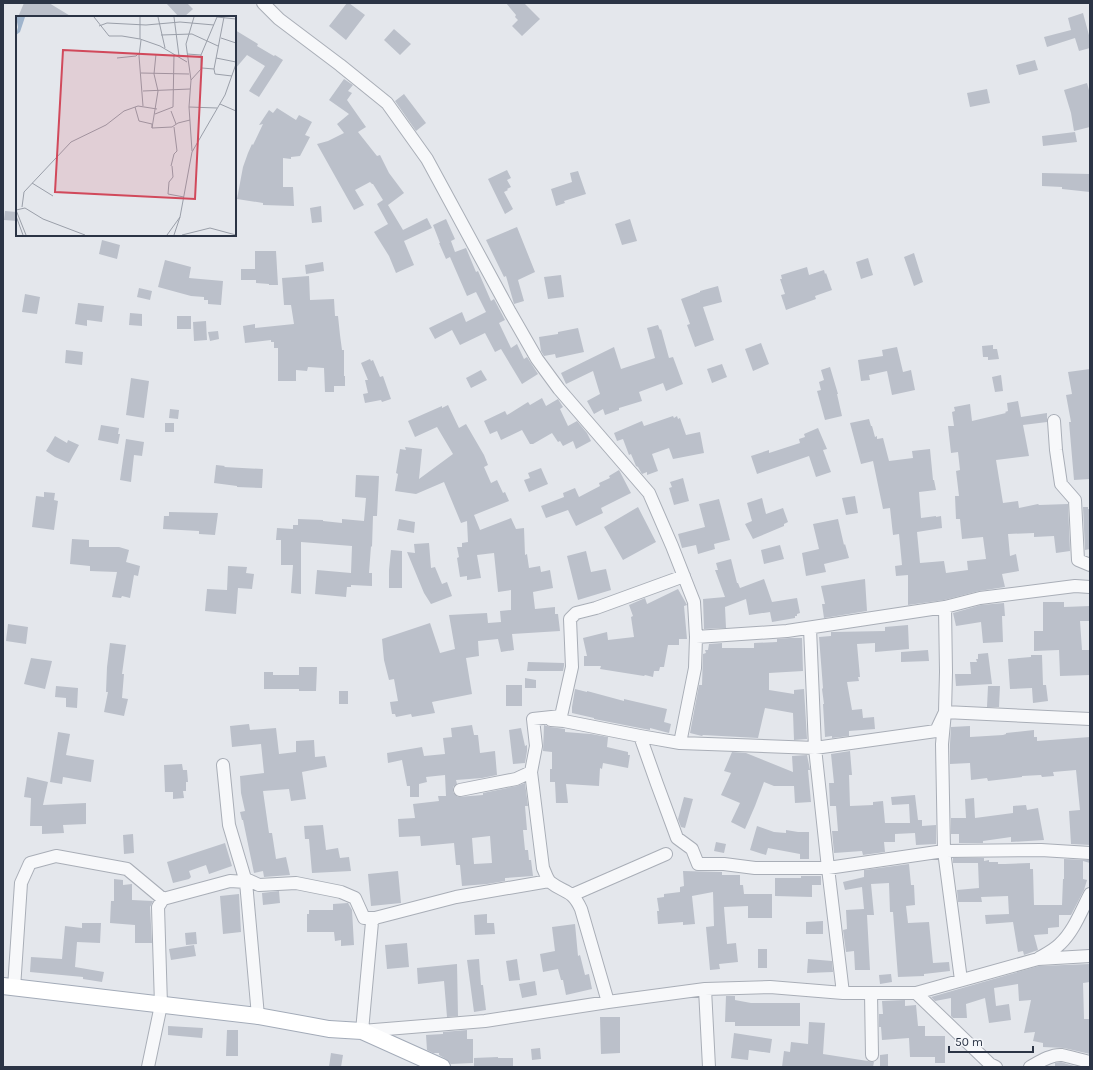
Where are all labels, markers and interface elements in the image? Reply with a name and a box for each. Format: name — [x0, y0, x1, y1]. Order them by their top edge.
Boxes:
inset map — [16, 16, 236, 236]
scale bar — [949, 1028, 1033, 1054]
text: 50 m — [955, 1035, 983, 1049]

